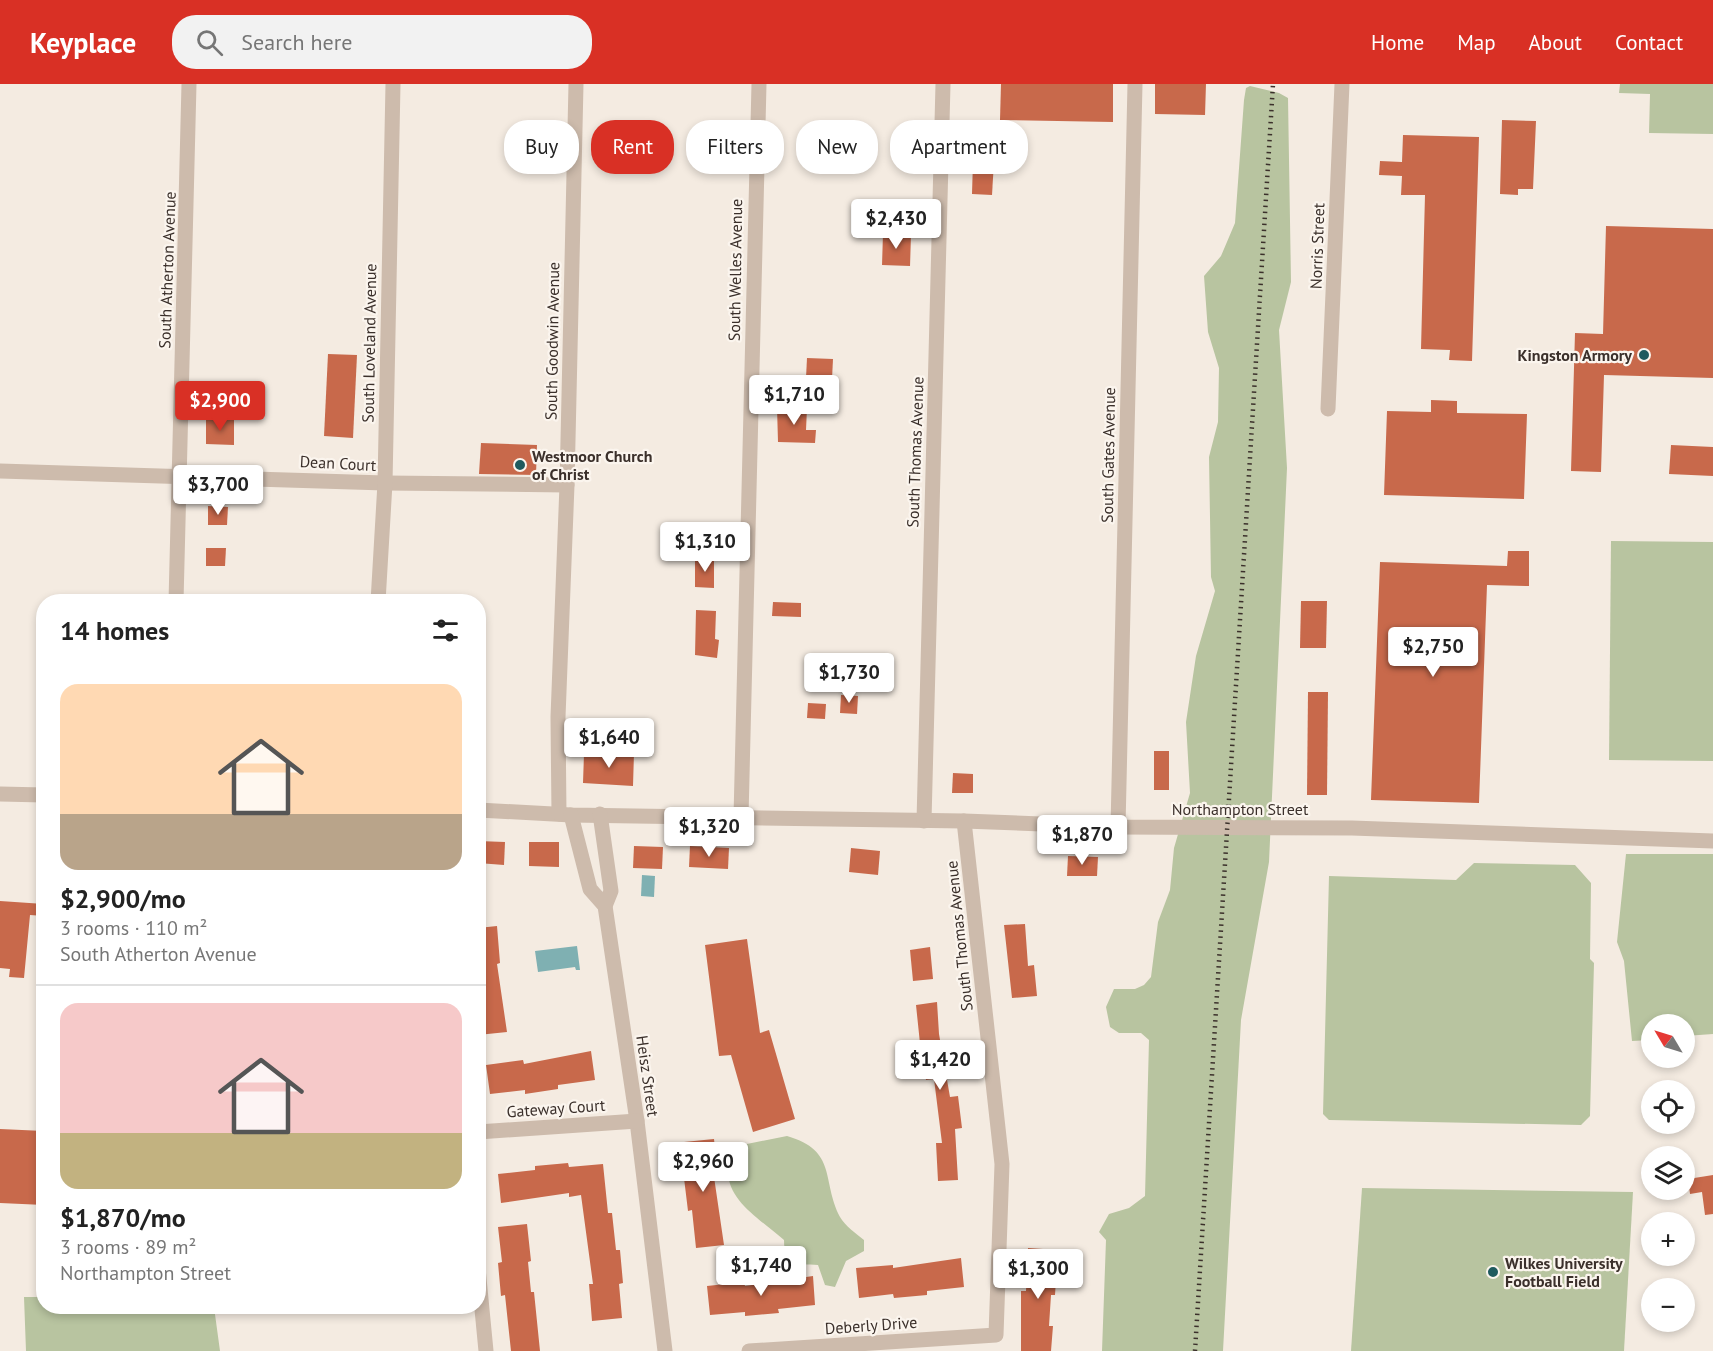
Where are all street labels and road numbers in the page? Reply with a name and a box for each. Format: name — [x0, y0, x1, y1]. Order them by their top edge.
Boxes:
street label: South Atherton Avenue — [154, 191, 180, 349]
street label: South Welles Avenue — [724, 199, 746, 341]
street label: Norris Street — [1305, 202, 1329, 290]
street label: South Goodwin Avenue — [541, 262, 563, 420]
street label: South Loveland Avenue — [358, 263, 380, 423]
street label: South Thomas Avenue — [902, 376, 928, 528]
street label: South Gates Avenue — [1097, 387, 1119, 523]
street label: Dean Court — [299, 451, 377, 475]
street label: Northampton Street — [1172, 799, 1309, 819]
street label: South Thomas Avenue — [941, 860, 977, 1012]
street label: Heisz Street — [632, 1034, 664, 1118]
street label: Gateway Court — [506, 1095, 607, 1121]
street label: Deberly Drive — [824, 1312, 918, 1338]

